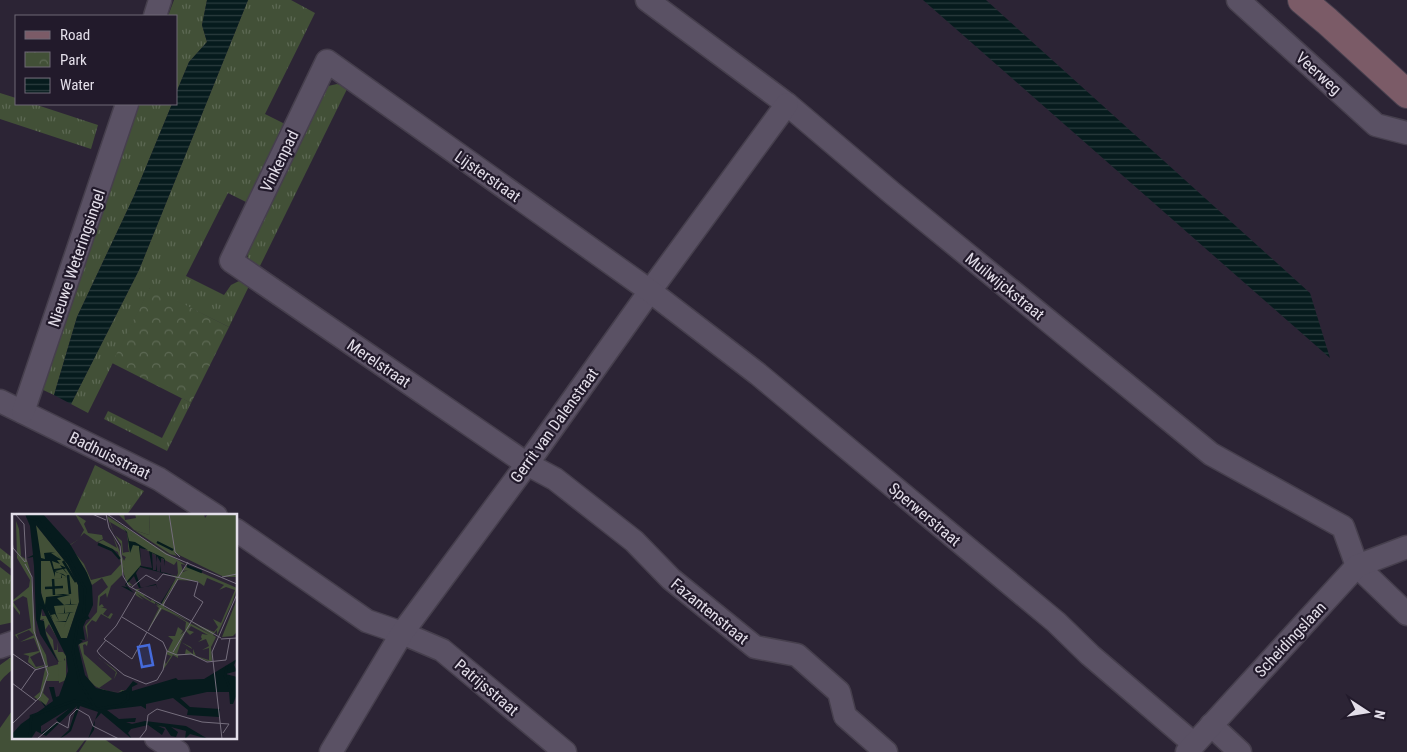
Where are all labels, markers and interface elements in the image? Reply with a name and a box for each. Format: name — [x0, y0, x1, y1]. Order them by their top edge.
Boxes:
legend — [15, 15, 178, 105]
text: Road — [60, 26, 90, 44]
street label: Veerweg — [1292, 48, 1345, 99]
text: Park — [60, 51, 87, 69]
text: Water — [60, 76, 95, 94]
street label: Vinkenpad — [256, 127, 302, 195]
street label: Lijsterstraat — [451, 147, 524, 206]
street label: Nieuwe Weteringsingel — [44, 187, 109, 329]
street label: Muilwijckstraat — [961, 249, 1048, 324]
street label: Merelstraat — [344, 335, 414, 392]
street label: Gerrit van Dalenstraat — [506, 364, 603, 486]
street label: Badhuisstraat — [66, 428, 153, 483]
street label: Sperwerstraat — [885, 479, 965, 550]
inset map — [12, 514, 238, 740]
street label: Fazantenstraat — [667, 574, 752, 649]
street label: Scheidingslaan — [1251, 598, 1330, 681]
street label: Patrijsstraat — [451, 655, 523, 720]
north arrow — [1342, 687, 1392, 737]
text: N — [1371, 709, 1388, 721]

